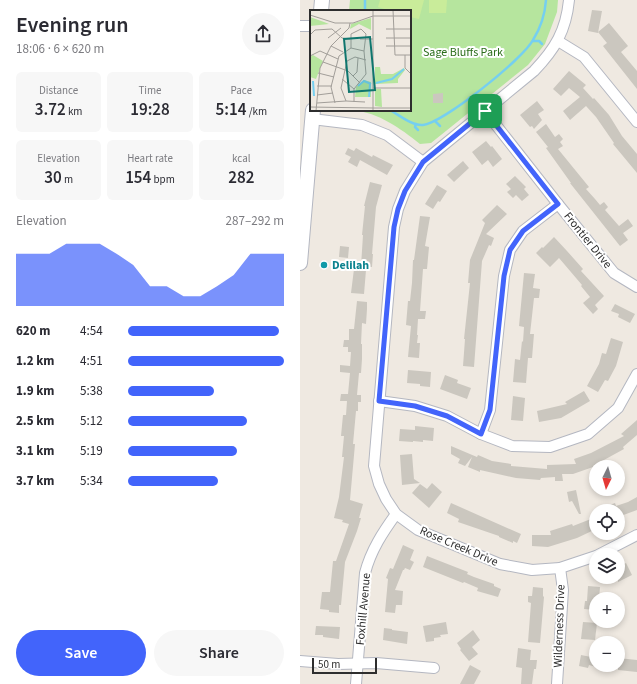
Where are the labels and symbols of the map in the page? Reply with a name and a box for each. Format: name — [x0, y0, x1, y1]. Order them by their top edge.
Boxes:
inset map — [310, 10, 411, 111]
park label: Sage Bluffs Park — [423, 44, 503, 61]
pin — [468, 94, 502, 128]
street label: Frontier Drive — [560, 208, 616, 272]
place label: Delilah — [332, 257, 369, 274]
marker: Delilah — [319, 260, 329, 270]
north arrow — [589, 460, 625, 496]
street label: Rose Creek Drive — [417, 522, 501, 571]
street label: Foxhill Avenue — [352, 572, 375, 646]
street label: Wilderness Drive — [550, 584, 569, 668]
scale bar — [312, 656, 377, 675]

